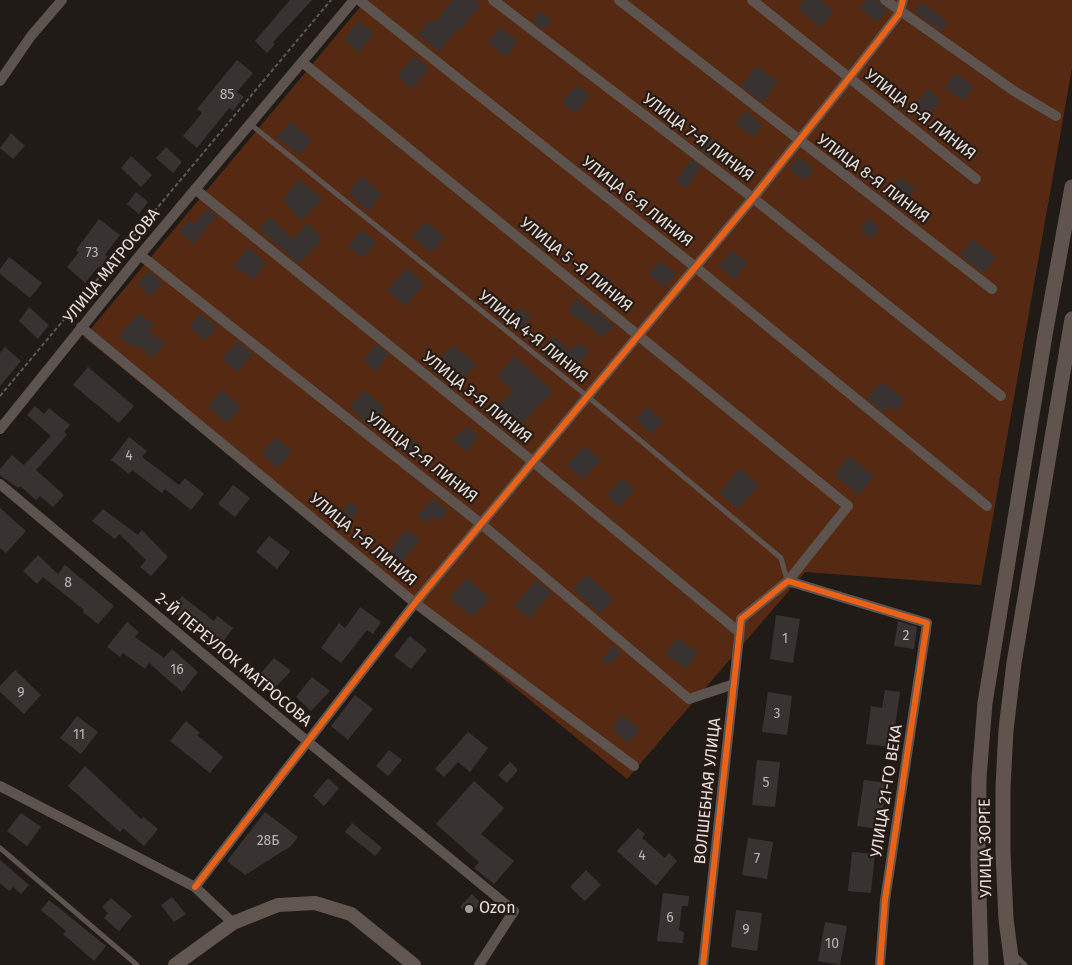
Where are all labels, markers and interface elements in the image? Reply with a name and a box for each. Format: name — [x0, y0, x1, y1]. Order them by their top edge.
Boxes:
street label: УЛИЦА 9-Я ЛИНИЯ — [861, 66, 979, 164]
house number: 85 — [220, 87, 234, 103]
street label: УЛИЦА 7-Я ЛИНИЯ — [639, 90, 757, 186]
street label: УЛИЦА 8-Я ЛИНИЯ — [813, 130, 933, 228]
street label: УЛИЦА 6-Я ЛИНИЯ — [578, 153, 696, 251]
street label: УЛИЦА МАТРОСОВА — [60, 205, 164, 327]
street label: УЛИЦА 5 -Я ЛИНИЯ — [516, 214, 636, 316]
house number: 73 — [85, 245, 99, 261]
street label: УЛИЦА 4-Я ЛИНИЯ — [474, 287, 592, 387]
street label: УЛИЦА 3-Я ЛИНИЯ — [419, 348, 535, 448]
street label: УЛИЦА 2-Я ЛИНИЯ — [363, 409, 481, 507]
house number: 4 — [125, 448, 133, 464]
street label: УЛИЦА 1-Я ЛИНИЯ — [306, 490, 420, 590]
house number: 8 — [64, 575, 72, 591]
street label: 2-Й ПЕРЕУЛОК МАТРОСОВА — [151, 589, 315, 731]
house number: 2 — [903, 628, 909, 644]
house number: 1 — [782, 631, 788, 647]
house number: 16 — [170, 662, 184, 678]
house number: 9 — [17, 685, 25, 701]
house number: 3 — [774, 706, 780, 722]
street label: ВОЛШЕБНАЯ УЛИЦА — [691, 717, 725, 865]
street label: УЛИЦА 21-ГО ВЕКА — [867, 723, 907, 859]
house number: 11 — [73, 727, 85, 743]
house number: 5 — [762, 775, 770, 791]
street label: УЛИЦА ЗОРГЕ — [976, 798, 996, 898]
house number: 28Б — [257, 833, 279, 849]
house number: 4 — [638, 848, 646, 864]
house number: 7 — [754, 851, 760, 867]
place label: Ozon — [479, 899, 516, 919]
marker: Ozon — [463, 903, 475, 915]
house number: 6 — [666, 910, 674, 926]
house number: 9 — [742, 922, 750, 938]
house number: 10 — [825, 936, 839, 952]

